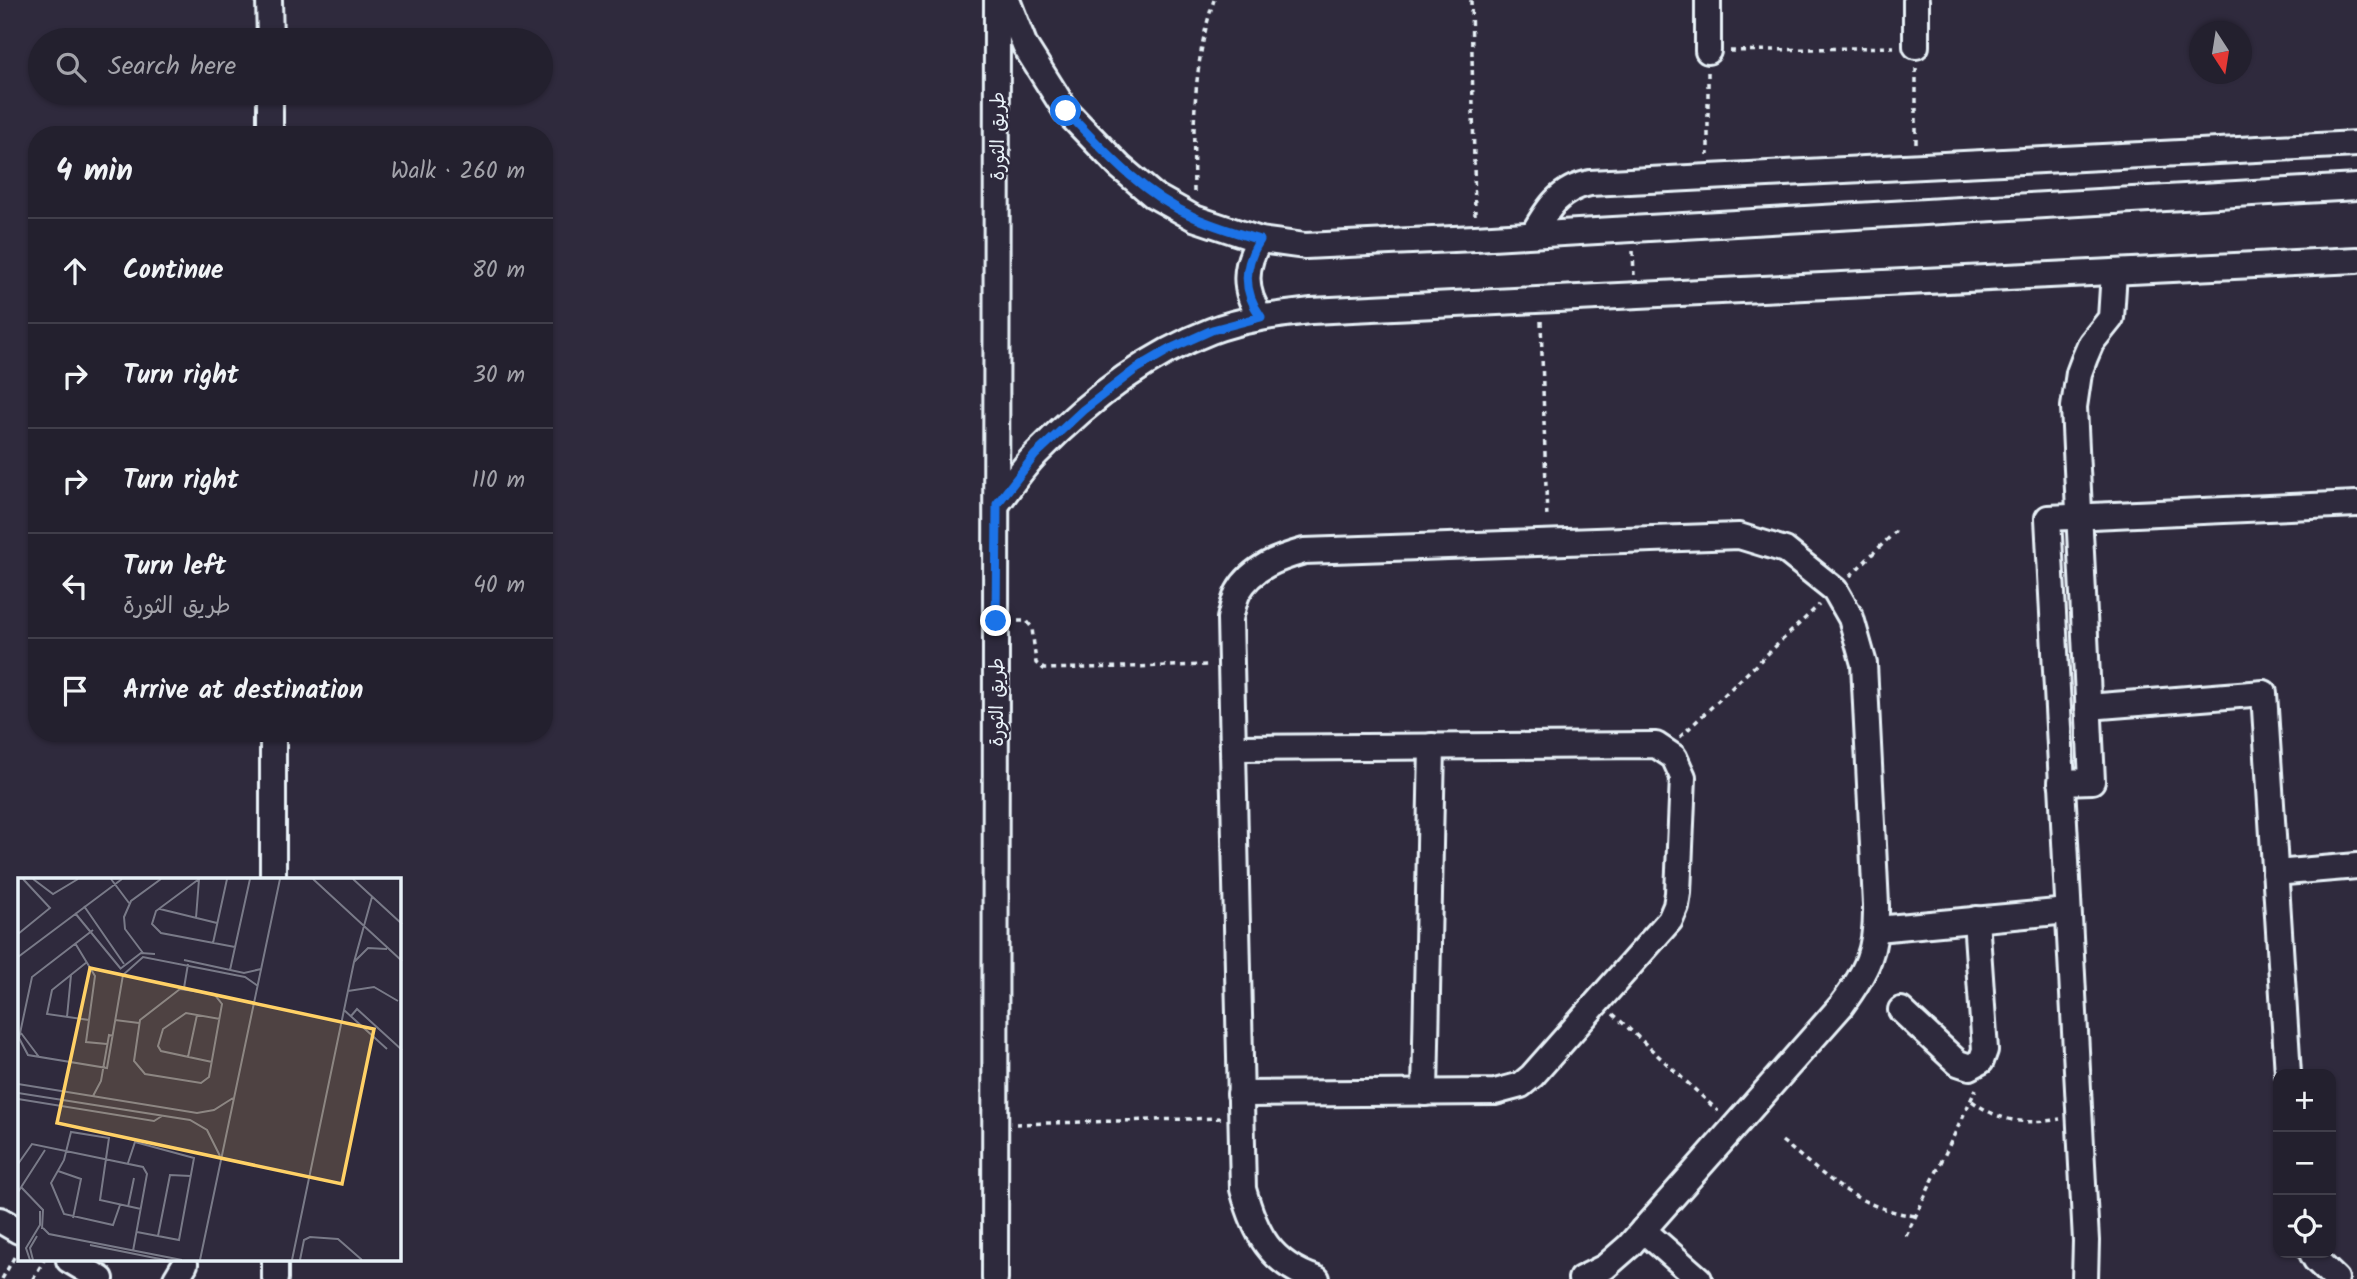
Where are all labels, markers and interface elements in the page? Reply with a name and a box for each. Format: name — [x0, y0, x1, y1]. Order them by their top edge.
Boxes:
north arrow — [2189, 21, 2252, 84]
search box — [28, 28, 553, 105]
text: Search here — [108, 46, 236, 88]
icon: search — [52, 48, 90, 86]
street label: طريق الثورة — [984, 92, 1014, 180]
route start — [1050, 95, 1081, 126]
text: 4 min — [56, 148, 133, 196]
text: Walk · 260 m — [391, 154, 525, 190]
text: Continue — [123, 250, 224, 292]
icon: ahead — [56, 252, 94, 290]
text: 80 m — [472, 253, 525, 289]
text: Turn right — [123, 355, 239, 397]
icon: right — [56, 357, 94, 395]
text: 30 m — [473, 358, 525, 394]
text: Turn right — [123, 460, 239, 502]
icon: right — [56, 462, 94, 500]
text: 110 m — [472, 463, 525, 499]
text: Turn left — [123, 546, 226, 588]
icon: left — [56, 567, 94, 605]
text: 40 m — [473, 568, 525, 604]
text: طريق الثورة — [123, 589, 231, 625]
route end — [980, 605, 1011, 636]
street label: طريق الثورة — [983, 658, 1013, 746]
text: Arrive at destination — [123, 670, 363, 712]
icon: arrive — [56, 672, 94, 710]
inset map — [18, 878, 401, 1262]
map controls — [2273, 1069, 2336, 1258]
button: + — [2273, 1069, 2336, 1132]
button: − — [2273, 1132, 2336, 1195]
button: locate — [2273, 1195, 2336, 1258]

